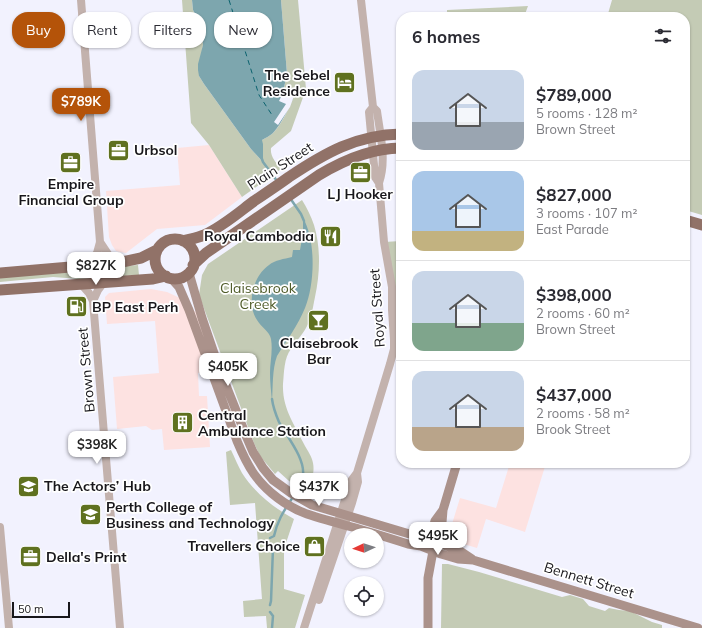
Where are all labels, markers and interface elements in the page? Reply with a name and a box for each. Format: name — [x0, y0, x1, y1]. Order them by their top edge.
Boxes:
chip: Buy — [12, 12, 65, 48]
chip: Rent — [73, 12, 131, 48]
chip: Filters — [139, 12, 206, 48]
chip: New — [214, 12, 272, 48]
icon: filters — [652, 25, 674, 47]
text: 6 homes — [412, 26, 480, 47]
place label: The Sebel Residence — [263, 66, 330, 100]
hotel icon: The Sebel Residence — [332, 70, 358, 96]
text: $789,000 — [536, 84, 612, 105]
icon: home — [444, 86, 492, 134]
pin: $789K — [53, 88, 109, 122]
text: $789K — [61, 93, 101, 109]
text: 5 rooms · 128 m² — [536, 105, 637, 121]
text: Brown Street — [536, 121, 615, 137]
office icon: Urbsol — [106, 137, 132, 163]
street label: Plain Street — [244, 138, 316, 194]
place label: Urbsol — [134, 141, 178, 159]
office icon: Empire Financial Group — [58, 149, 84, 175]
office icon: LJ Hooker — [347, 159, 373, 185]
place label: Empire Financial Group — [18, 175, 124, 209]
text: $827,000 — [536, 184, 612, 205]
place label: LJ Hooker — [327, 185, 393, 203]
icon: home — [444, 187, 492, 235]
text: 3 rooms · 107 m² — [536, 205, 637, 221]
text: East Parade — [536, 221, 609, 237]
restaurant icon: Royal Cambodia — [317, 223, 343, 249]
place label: Royal Cambodia — [204, 227, 314, 245]
pin: $827K — [68, 252, 124, 286]
text: $827K — [76, 257, 116, 273]
street label: Royal Street — [365, 268, 389, 348]
park label: Claisebrook Creek — [220, 279, 297, 313]
text: $398,000 — [536, 284, 612, 305]
icon: home — [444, 287, 492, 335]
fuel station icon: BP East Perh — [63, 294, 89, 320]
place label: BP East Perh — [92, 298, 178, 316]
text: 2 rooms · 60 m² — [536, 305, 630, 321]
bar icon: Claisebrook Bar — [306, 308, 332, 334]
text: Brown Street — [536, 321, 615, 337]
street label: Brown Street — [73, 327, 99, 413]
place label: Claisebrook Bar — [280, 334, 359, 368]
pin: $405K — [200, 353, 256, 387]
text: $405K — [208, 358, 248, 374]
text: $437,000 — [536, 384, 612, 405]
icon: home — [444, 387, 492, 435]
text: 2 rooms · 58 m² — [536, 405, 630, 421]
place label: Central Ambulance Station — [198, 406, 326, 440]
building icon: Central Ambulance Station — [170, 410, 196, 436]
text: Brook Street — [536, 421, 610, 437]
pin: $398K — [69, 431, 125, 465]
text: $398K — [77, 436, 117, 452]
school or university icon: The Actors’ Hub — [15, 473, 41, 499]
pin: $437K — [291, 473, 347, 507]
place label: The Actors’ Hub — [44, 477, 151, 495]
text: $437K — [299, 478, 339, 494]
place label: Perth College of Business and Technology — [106, 498, 274, 532]
school or university icon: Perth College of Business and Technology — [78, 502, 104, 528]
pin: $495K — [410, 522, 466, 556]
text: $495K — [418, 527, 458, 543]
north arrow — [344, 528, 384, 568]
map controls — [344, 528, 384, 616]
shop icon: Travellers Choice — [302, 533, 328, 559]
place label: Travellers Choice — [187, 537, 300, 555]
office icon: Della's Print — [18, 544, 44, 570]
place label: Della's Print — [46, 548, 127, 566]
street label: Bennett Street — [542, 558, 636, 602]
button: locate — [344, 576, 384, 616]
scale bar — [12, 600, 70, 619]
text: 50 m — [18, 602, 44, 616]

